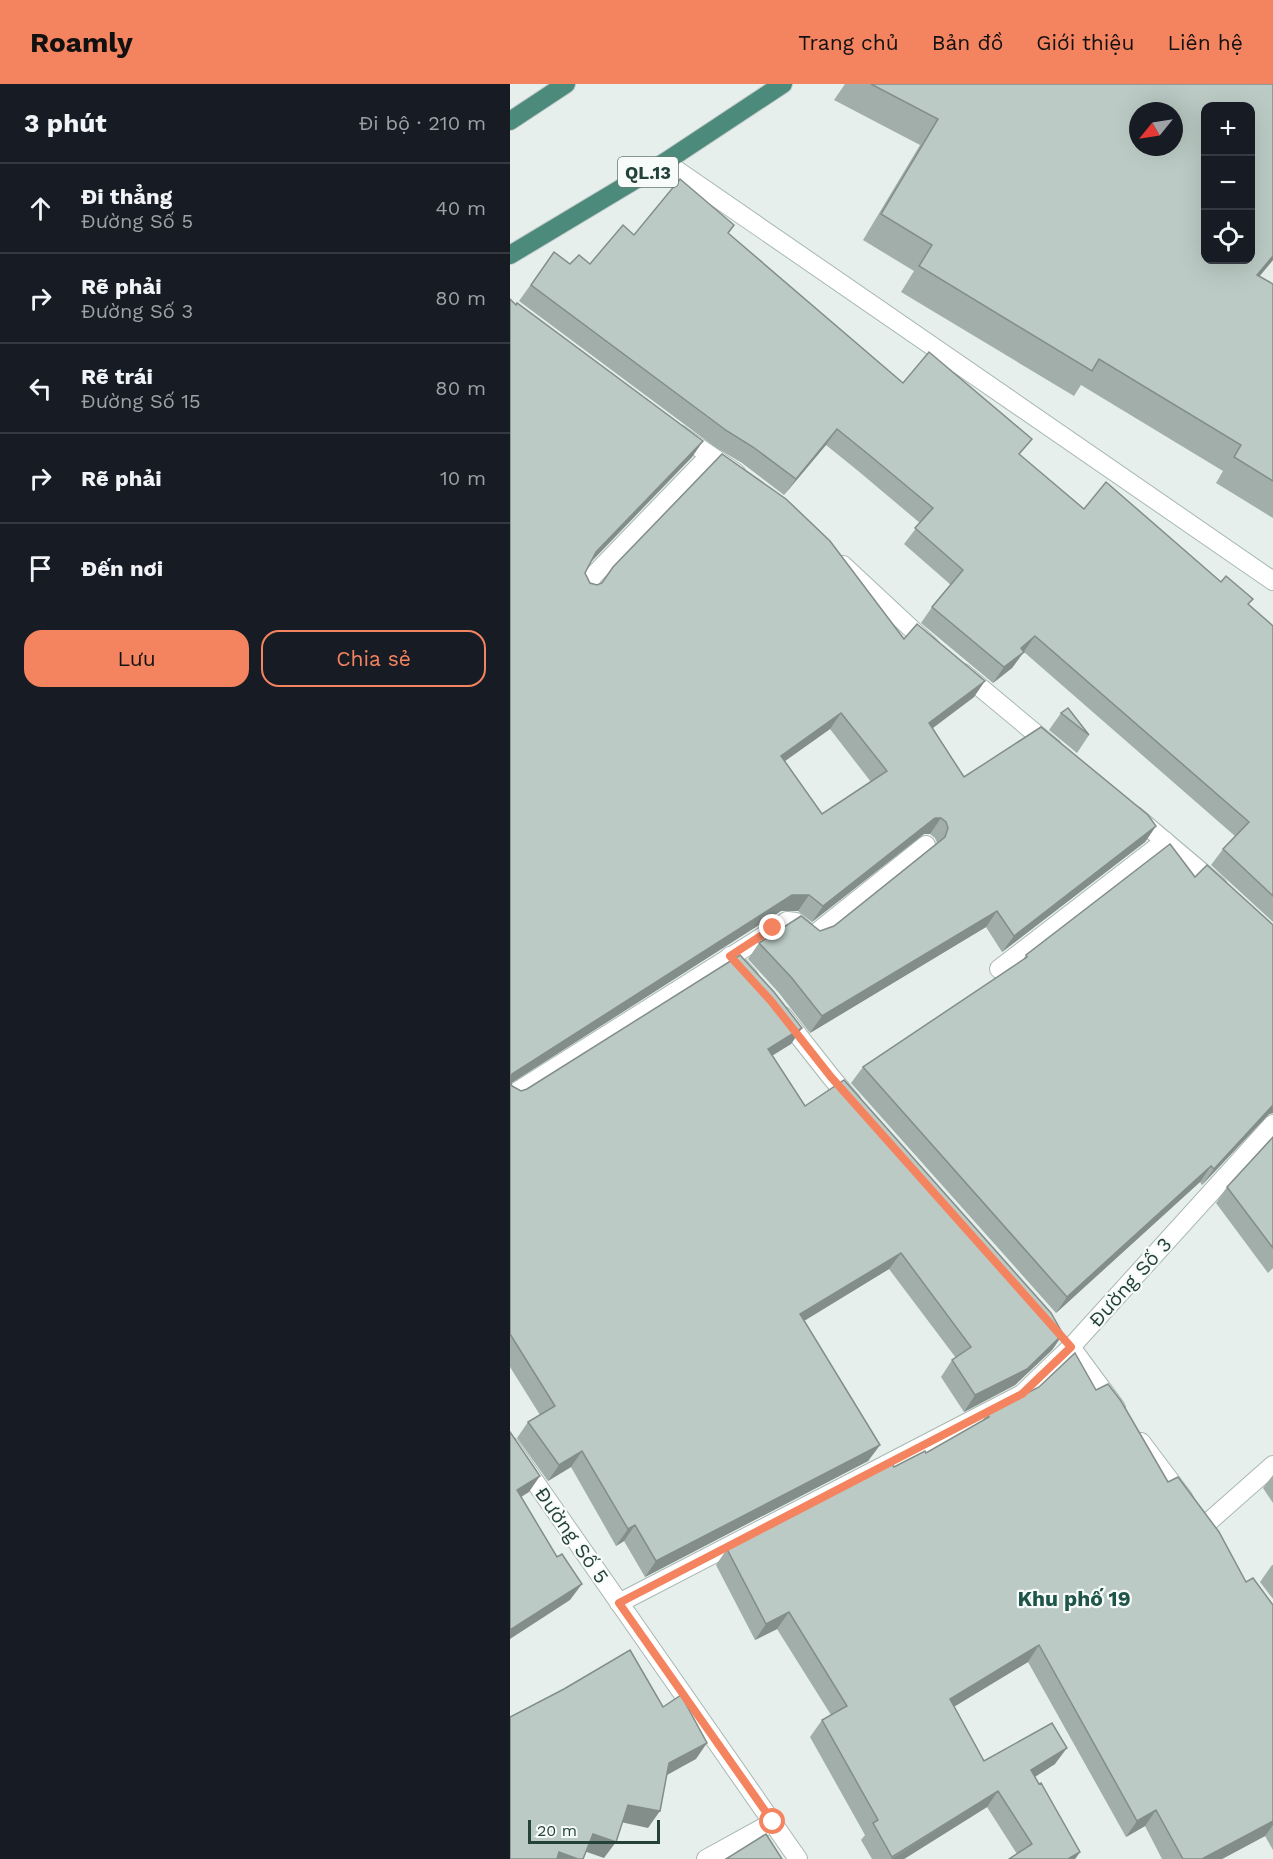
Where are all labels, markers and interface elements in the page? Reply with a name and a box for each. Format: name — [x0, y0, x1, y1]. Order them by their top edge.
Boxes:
text: Roamly — [30, 26, 133, 59]
text: Trang chủ — [798, 30, 899, 55]
text: Bản đồ — [932, 30, 1003, 55]
text: Giới thiệu — [1036, 30, 1134, 55]
text: Liên hệ — [1167, 30, 1243, 55]
north arrow — [1129, 102, 1183, 156]
map controls — [1201, 102, 1255, 264]
button: + — [1201, 102, 1255, 156]
text: 3 phút — [24, 108, 107, 138]
text: Đi bộ · 210 m — [359, 111, 486, 135]
button: − — [1201, 156, 1255, 210]
road number: QL.13 — [618, 157, 678, 187]
text: Đi thẳng — [81, 184, 172, 209]
icon: ahead — [24, 192, 57, 225]
text: 40 m — [435, 196, 486, 220]
text: Đường Số 5 — [81, 209, 193, 233]
button: locate — [1201, 210, 1255, 264]
text: Rẽ phải — [81, 274, 162, 299]
icon: right — [24, 282, 57, 315]
text: 80 m — [435, 286, 486, 310]
text: Đường Số 3 — [81, 299, 193, 323]
text: Rẽ trái — [81, 364, 153, 389]
icon: left — [24, 372, 57, 405]
text: 80 m — [435, 376, 486, 400]
text: Đường Số 15 — [81, 389, 201, 413]
icon: right — [24, 462, 57, 495]
text: Rẽ phải — [81, 466, 162, 491]
text: 10 m — [440, 466, 486, 490]
icon: arrive — [24, 552, 57, 585]
text: Đến nơi — [81, 556, 163, 581]
button: Lưu — [24, 630, 249, 687]
button: Chia sẻ — [261, 630, 486, 687]
route end — [759, 914, 785, 940]
street label: Đường Số 3 — [1084, 1232, 1176, 1332]
street label: Đường Số 5 — [530, 1482, 614, 1588]
district label: Khu phố 19 — [1017, 1586, 1131, 1611]
route start — [759, 1808, 785, 1834]
scale bar — [528, 1817, 660, 1844]
text: 20 m — [537, 1821, 577, 1840]

